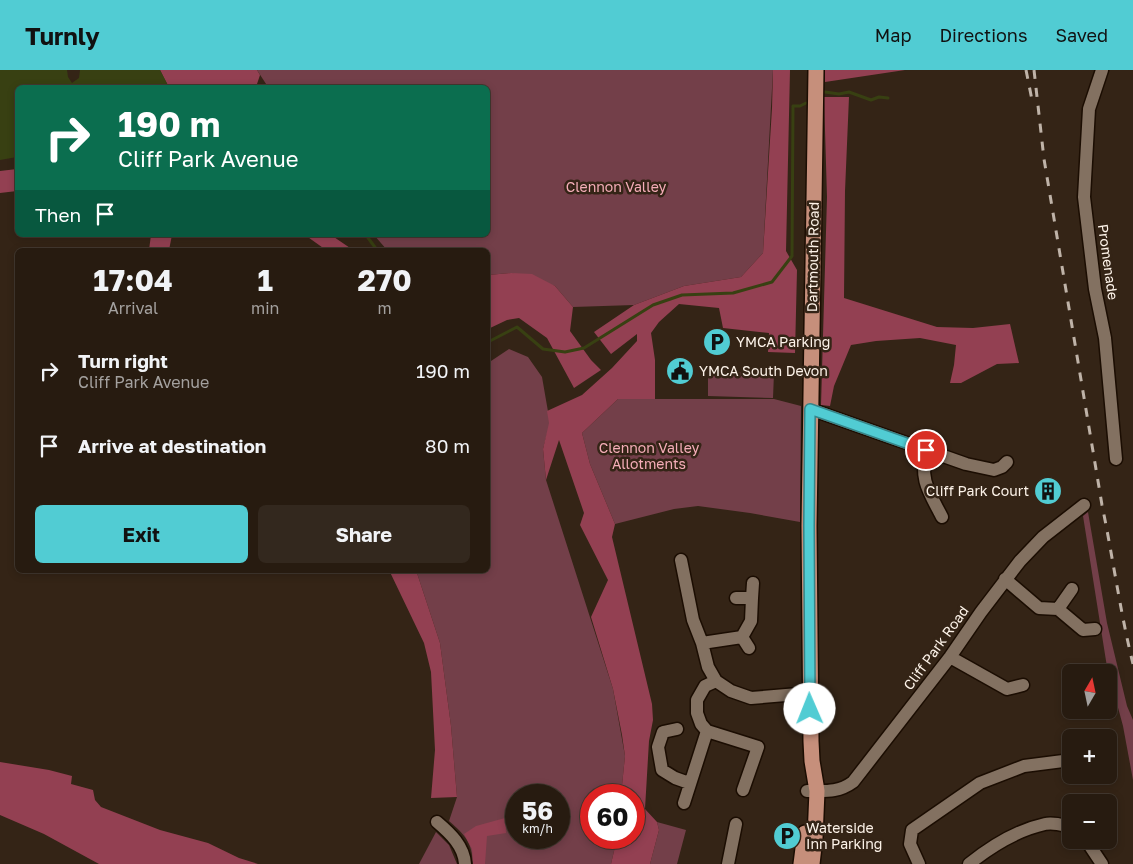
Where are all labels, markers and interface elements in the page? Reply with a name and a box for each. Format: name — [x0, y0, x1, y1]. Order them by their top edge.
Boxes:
text: Turnly — [25, 21, 100, 50]
text: Map — [875, 24, 911, 46]
text: Directions — [939, 24, 1027, 46]
text: Saved — [1055, 24, 1108, 46]
text: 190 m — [118, 103, 220, 145]
icon: right — [35, 105, 100, 170]
text: Cliff Park Avenue — [118, 145, 298, 172]
park label: Clennon Valley — [566, 178, 666, 195]
icon: arrive — [91, 200, 119, 228]
street label: Dartmouth Road — [803, 202, 822, 312]
text: Then — [35, 203, 81, 226]
street label: Promenade — [1095, 223, 1122, 301]
text: 17:04 — [93, 262, 173, 298]
text: 1 — [258, 262, 273, 298]
text: 270 — [358, 262, 412, 298]
text: Arrival — [108, 298, 158, 318]
text: min — [251, 298, 279, 318]
text: m — [378, 298, 392, 318]
parking icon: YMCA Parking — [702, 327, 732, 357]
place label: YMCA Parking — [736, 333, 830, 350]
text: Turn right — [78, 349, 168, 372]
public building icon: YMCA South Devon — [665, 356, 695, 386]
icon: right — [35, 357, 63, 385]
text: 190 m — [416, 359, 470, 382]
place label: YMCA South Devon — [699, 362, 828, 379]
text: Cliff Park Avenue — [78, 372, 209, 392]
pin — [905, 429, 947, 471]
icon: arrive — [35, 432, 63, 460]
text: Arrive at destination — [78, 434, 266, 457]
text: 80 m — [425, 434, 470, 457]
icon: arrive — [912, 436, 940, 464]
park label: Clennon Valley Allotments — [599, 439, 699, 472]
building icon: Cliff Park Court — [1033, 476, 1063, 506]
place label: Cliff Park Court — [926, 482, 1029, 499]
button: Exit — [35, 505, 248, 563]
button: Share — [258, 505, 470, 563]
street label: Cliff Park Road — [899, 602, 972, 693]
north arrow — [1062, 664, 1118, 719]
map controls — [1062, 664, 1117, 849]
position arrow — [783, 682, 835, 734]
button: + — [1062, 729, 1117, 784]
speed limit sign: 60 — [580, 784, 645, 849]
button: − — [1062, 794, 1117, 849]
text: 56 — [522, 795, 553, 826]
place label: Waterside Inn Parking — [806, 819, 882, 852]
text: km/h — [522, 821, 553, 836]
parking icon: Waterside Inn Parking — [772, 821, 802, 851]

